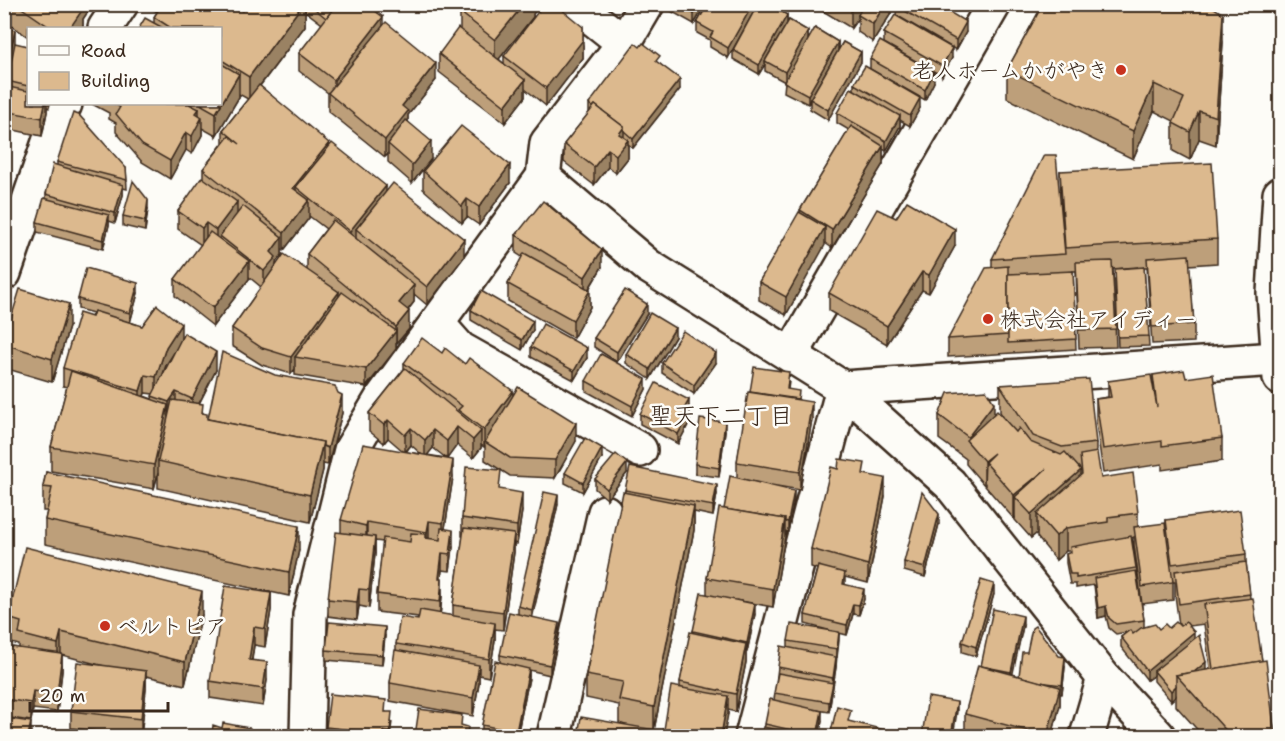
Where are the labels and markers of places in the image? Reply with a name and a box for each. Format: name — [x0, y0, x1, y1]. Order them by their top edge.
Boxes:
place label: 老人ホームかがやき — [912, 56, 1109, 85]
marker: 老人ホームかがやき — [1114, 63, 1128, 77]
place label: 株式会社アイディー — [1000, 305, 1197, 334]
marker: 株式会社アイディー — [981, 312, 995, 326]
place label: ベルトピア — [117, 612, 227, 641]
marker: ベルトピア — [98, 619, 112, 633]

